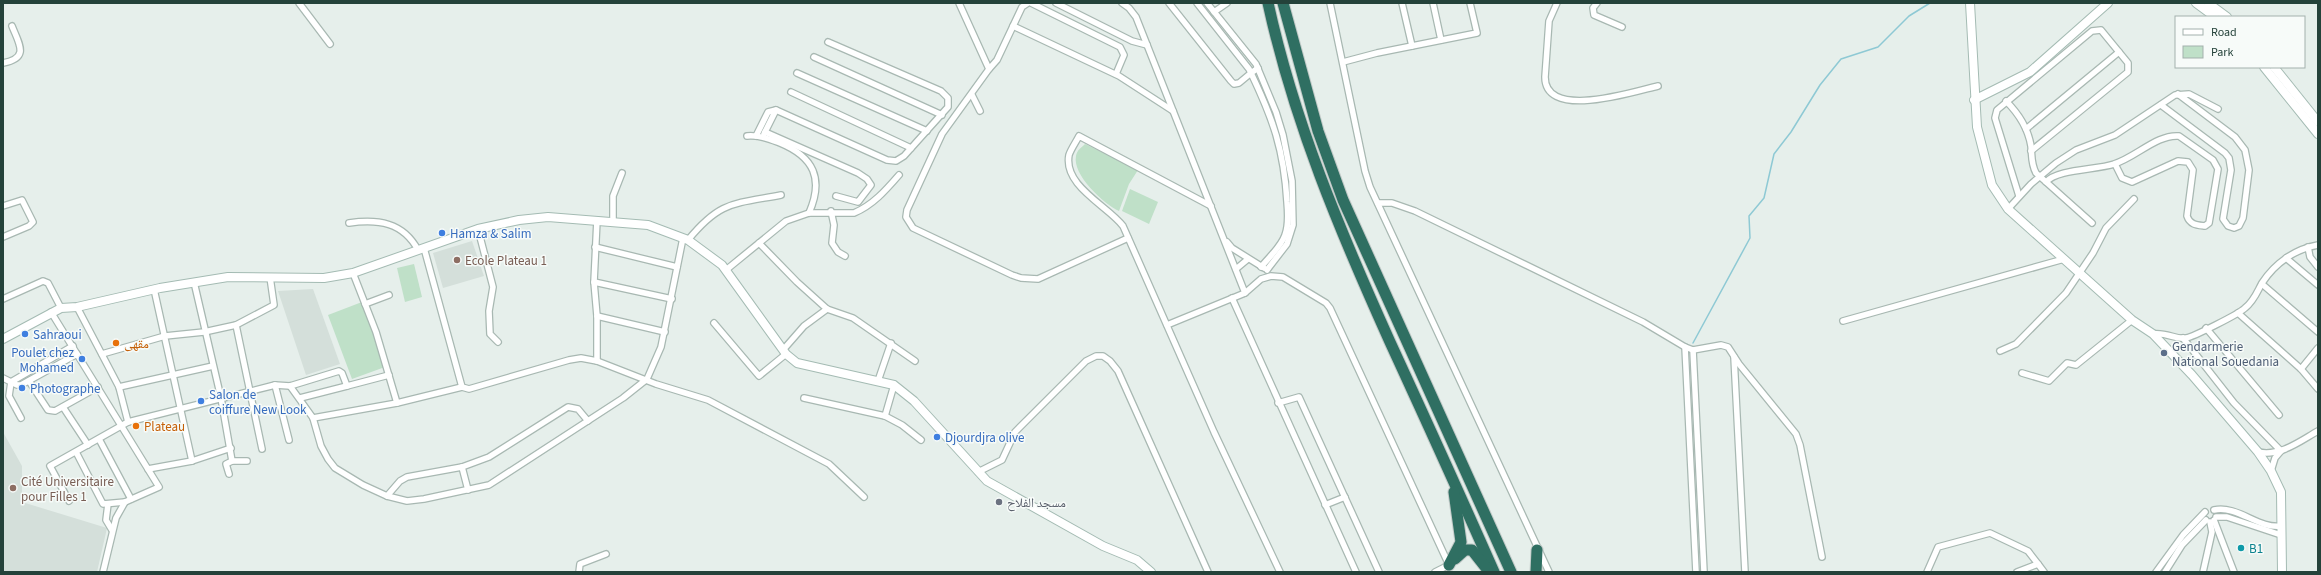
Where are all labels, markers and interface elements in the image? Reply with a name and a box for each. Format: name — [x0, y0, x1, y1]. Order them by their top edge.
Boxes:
legend — [2175, 16, 2305, 68]
text: Road — [2211, 24, 2237, 41]
text: Park — [2211, 44, 2233, 61]
place label: Hamza & Salim — [450, 225, 532, 243]
marker: Hamza & Salim — [437, 228, 447, 238]
place label: Ecole Plateau 1 — [465, 252, 547, 270]
marker: Ecole Plateau 1 — [452, 255, 462, 265]
place label: Sahraoui — [33, 326, 82, 344]
marker: Sahraoui — [20, 329, 30, 339]
place label: مقهى — [124, 335, 149, 353]
marker: مقهى — [111, 338, 121, 348]
place label: Gendarmerie National Souedania — [2172, 338, 2279, 371]
place label: Poulet chez Mohamed — [11, 344, 74, 377]
marker: Gendarmerie National Souedania — [2159, 348, 2169, 358]
marker: Poulet chez Mohamed — [77, 354, 87, 364]
place label: Photographe — [30, 380, 101, 398]
marker: Photographe — [17, 383, 27, 393]
place label: Salon de coiffure New Look — [209, 386, 307, 419]
marker: Salon de coiffure New Look — [196, 396, 206, 406]
place label: Plateau — [144, 418, 185, 436]
marker: Plateau — [131, 421, 141, 431]
place label: Djourdjra olive — [945, 429, 1025, 447]
marker: Djourdjra olive — [932, 432, 942, 442]
place label: Cité Universitaire pour Filles 1 — [21, 473, 114, 506]
marker: Cité Universitaire pour Filles 1 — [8, 483, 18, 493]
place label: مسجد الفلاح — [1007, 494, 1066, 512]
marker: مسجد الفلاح — [994, 497, 1004, 507]
place label: B1 — [2249, 540, 2263, 558]
marker: B1 — [2236, 543, 2246, 553]

